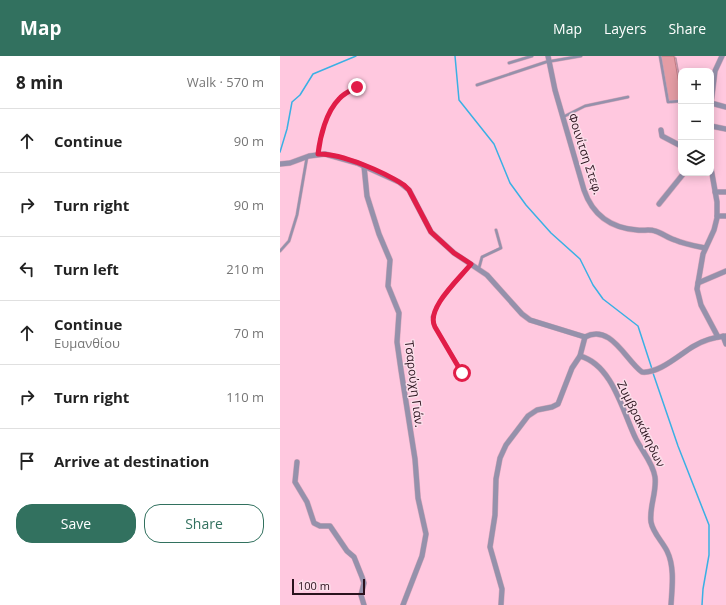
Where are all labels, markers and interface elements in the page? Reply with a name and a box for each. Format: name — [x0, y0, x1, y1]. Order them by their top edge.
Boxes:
text: Map — [20, 15, 61, 41]
text: Map — [553, 19, 582, 38]
text: Layers — [604, 19, 646, 38]
text: Share — [668, 19, 706, 38]
map controls — [678, 68, 714, 176]
button: + — [678, 68, 714, 104]
text: 8 min — [16, 71, 63, 94]
text: Walk · 570 m — [187, 73, 264, 91]
route end — [348, 78, 366, 96]
button: − — [678, 104, 714, 140]
street label: Φοινίτση Στεφ. — [564, 111, 607, 197]
icon: ahead — [16, 130, 38, 152]
text: Continue — [54, 131, 122, 151]
text: 90 m — [234, 132, 264, 150]
button: layers — [678, 140, 714, 176]
icon: right — [16, 194, 38, 216]
text: Turn right — [54, 195, 129, 215]
text: 90 m — [234, 196, 264, 214]
icon: left — [16, 258, 38, 280]
text: Turn left — [54, 259, 119, 279]
text: 210 m — [226, 260, 264, 278]
text: Continue — [54, 314, 122, 334]
icon: ahead — [16, 322, 38, 344]
text: 70 m — [234, 324, 264, 342]
text: Ευμανθίου — [54, 334, 120, 352]
street label: Τσαρούχη Γιάν. — [401, 340, 428, 428]
route start — [453, 364, 471, 382]
street label: Ζυμβρακάκηδων — [613, 378, 670, 470]
icon: right — [16, 386, 38, 408]
text: Turn right — [54, 387, 129, 407]
text: 110 m — [226, 388, 264, 406]
icon: arrive — [16, 450, 38, 472]
text: Arrive at destination — [54, 451, 209, 471]
button: Save — [16, 504, 136, 543]
button: Share — [144, 504, 264, 543]
scale bar — [292, 577, 365, 596]
text: 100 m — [298, 578, 330, 593]

